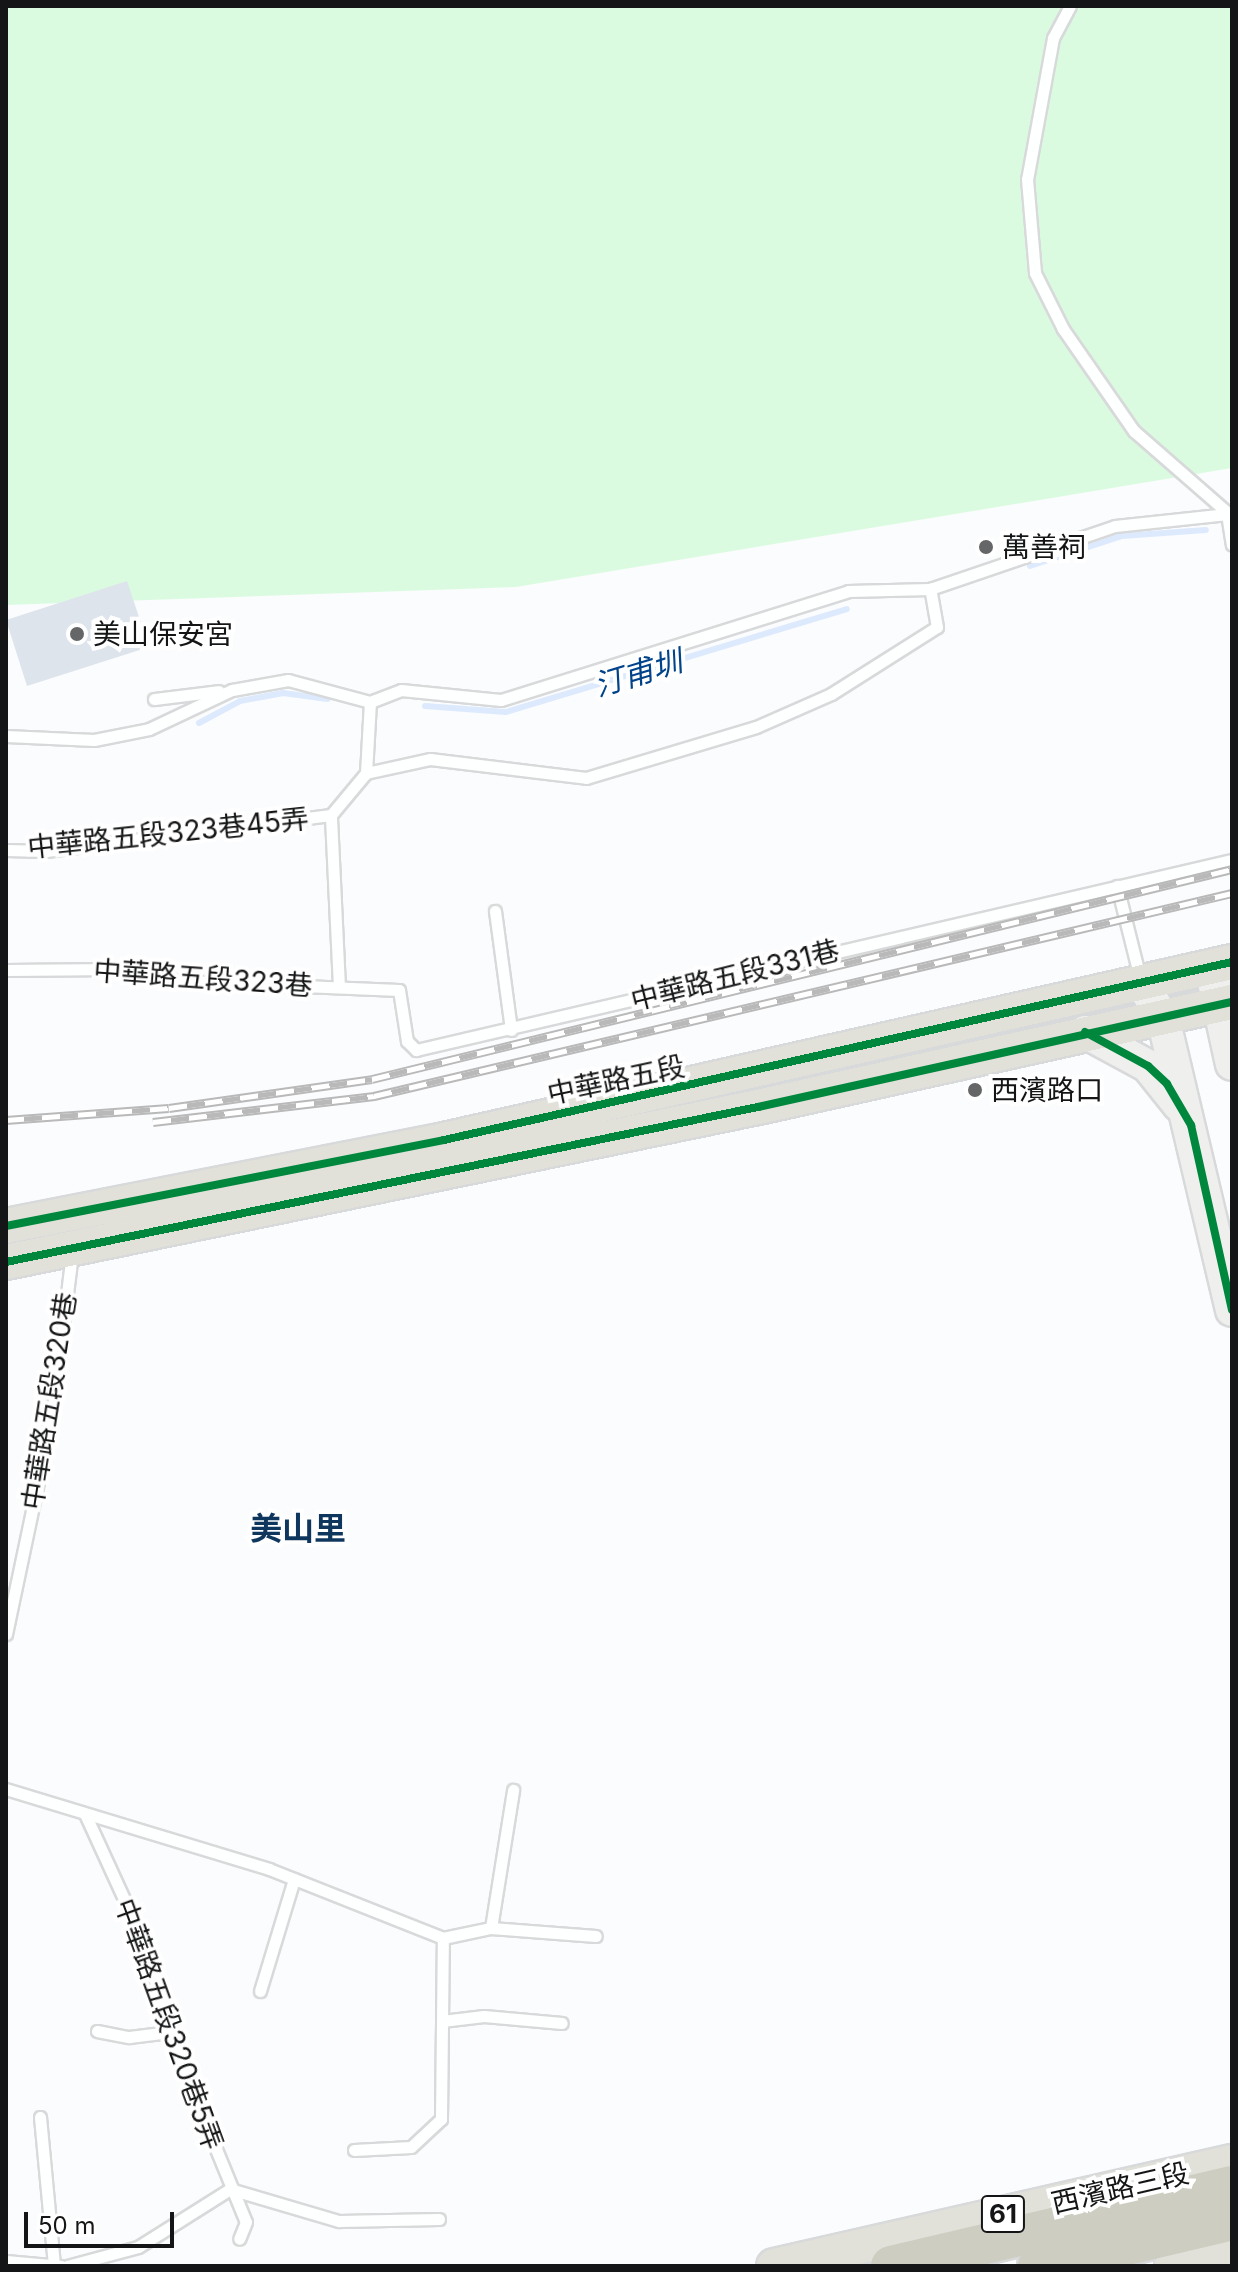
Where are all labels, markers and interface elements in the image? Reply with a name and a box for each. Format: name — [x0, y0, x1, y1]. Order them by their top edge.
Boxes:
place label: 萬善祠 — [1002, 530, 1086, 564]
marker: 萬善祠 — [977, 538, 995, 556]
place label: 美山保安宮 — [93, 617, 233, 651]
marker: 美山保安宮 — [68, 625, 86, 643]
water label: 汀甫圳 — [590, 643, 686, 703]
street label: 中華路五段323巷45弄 — [26, 802, 310, 864]
street label: 中華路五段331巷 — [627, 933, 843, 1017]
street label: 中華路五段323巷 — [92, 954, 314, 1002]
street label: 中華路五段 — [544, 1049, 688, 1111]
place label: 西濱路口 — [991, 1073, 1103, 1107]
marker: 西濱路口 — [966, 1081, 984, 1099]
street label: 中華路五段320巷 — [15, 1290, 83, 1512]
district label: 美山里 — [250, 1510, 346, 1548]
street label: 中華路五段320巷5弄 — [108, 1894, 230, 2154]
street label: 西濱路三段 — [1048, 2156, 1192, 2220]
road number: 61 — [979, 2192, 1027, 2236]
scale bar — [28, 2196, 178, 2246]
text: 50 m — [38, 2211, 96, 2240]

